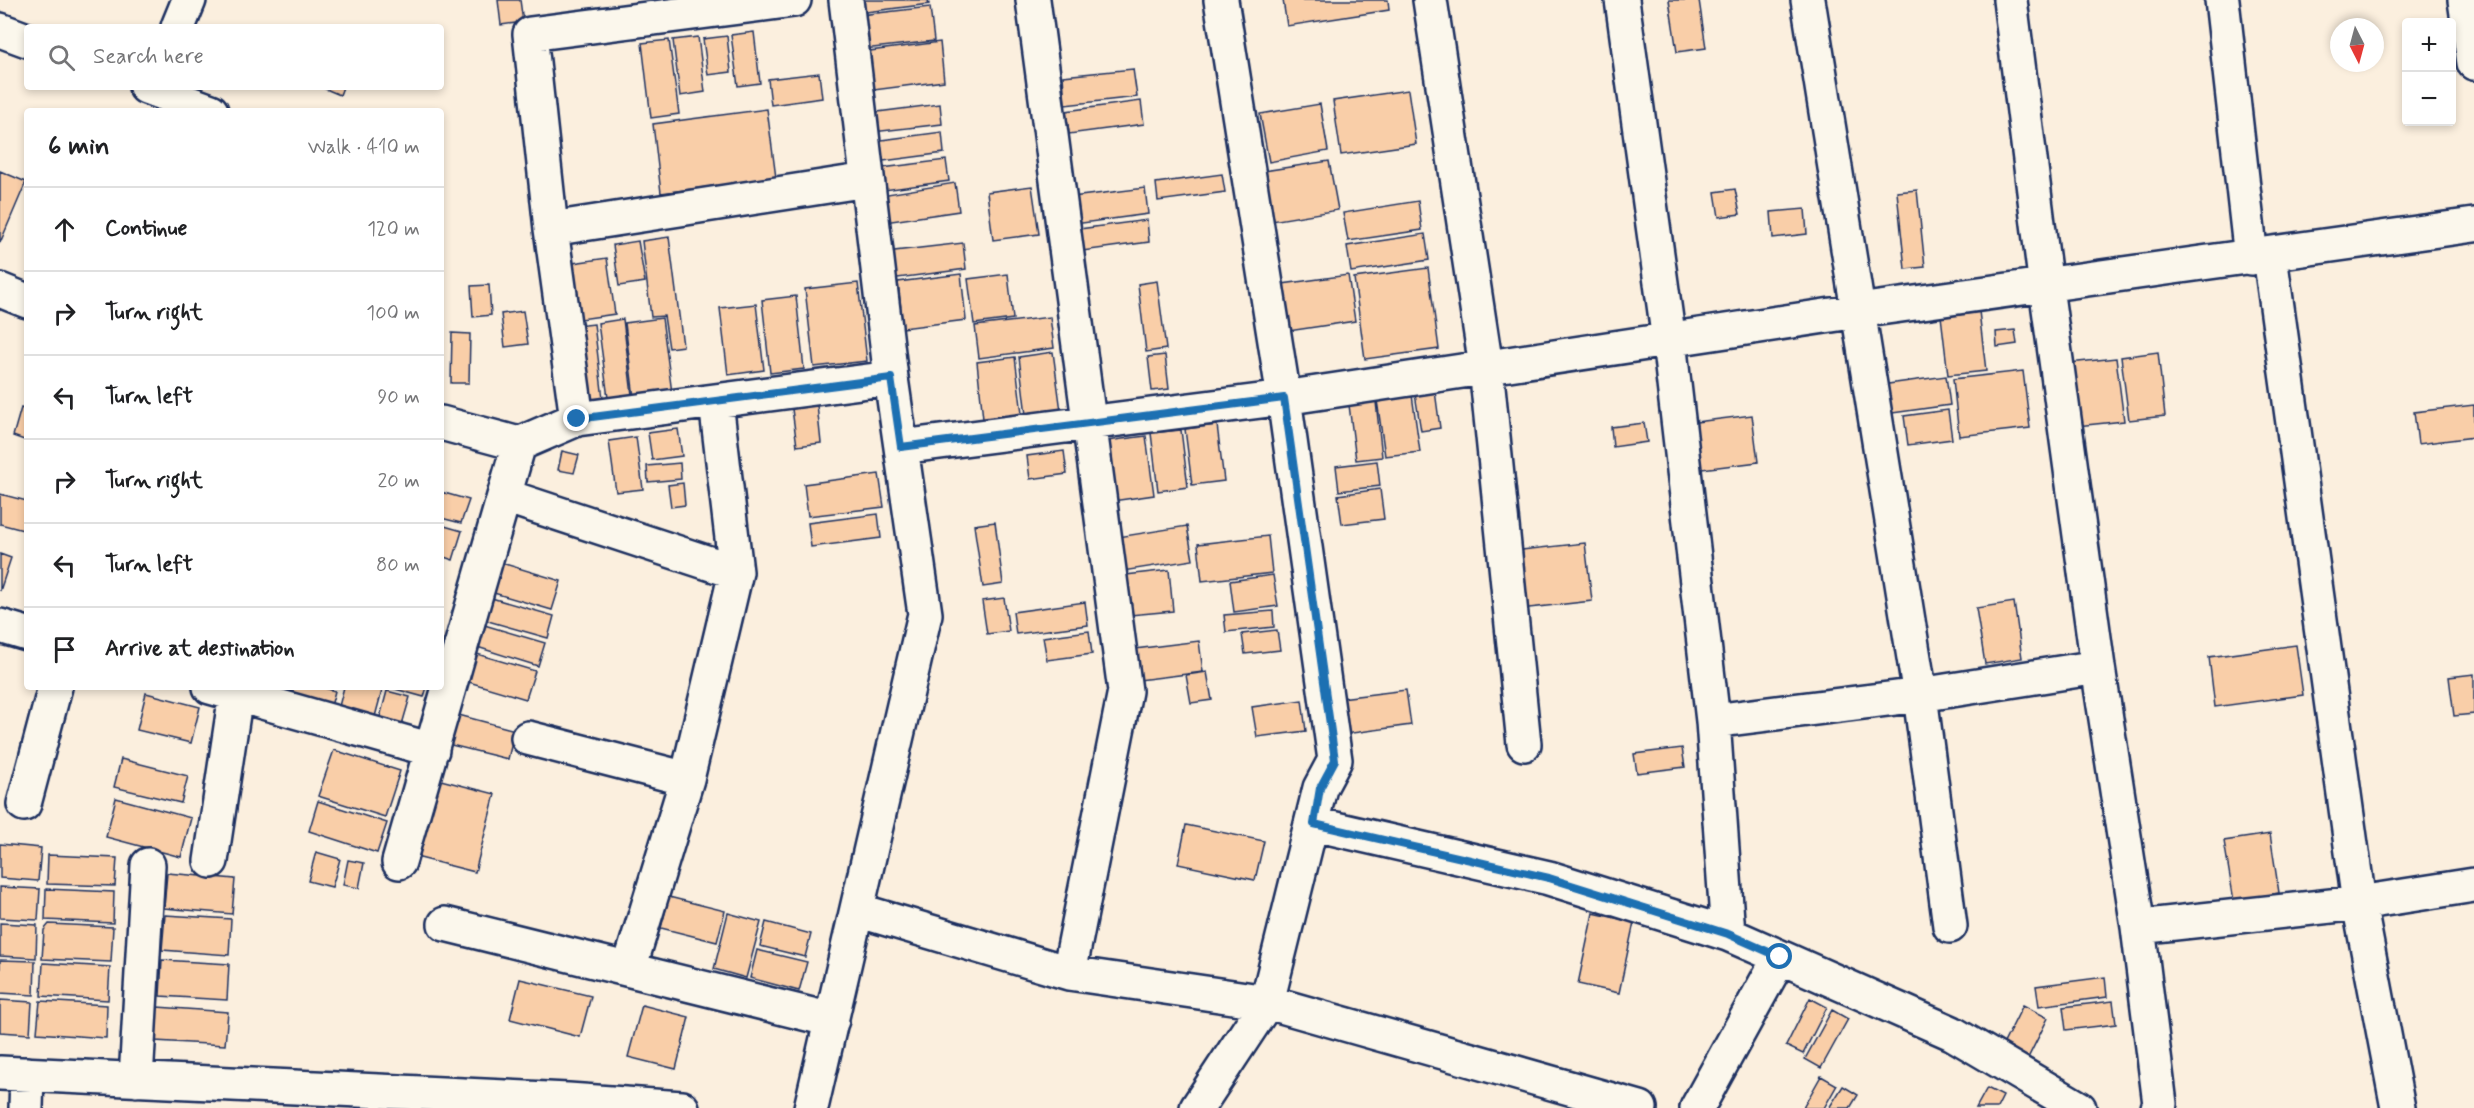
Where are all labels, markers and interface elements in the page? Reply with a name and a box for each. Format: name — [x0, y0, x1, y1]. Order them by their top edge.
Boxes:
north arrow — [2330, 18, 2384, 72]
map controls — [2402, 18, 2456, 126]
button: + — [2402, 18, 2456, 72]
search box — [24, 24, 444, 90]
icon: search — [45, 41, 78, 74]
text: Search here — [93, 43, 204, 71]
button: − — [2402, 72, 2456, 126]
text: 6 min — [48, 130, 110, 164]
text: Walk · 410 m — [308, 134, 420, 161]
icon: ahead — [48, 213, 81, 246]
text: Continue — [105, 215, 187, 243]
text: 120 m — [367, 216, 420, 243]
icon: right — [48, 297, 81, 330]
text: Turn right — [105, 299, 203, 327]
text: 100 m — [366, 300, 420, 327]
icon: left — [48, 381, 81, 414]
text: Turn left — [105, 383, 193, 411]
text: 90 m — [377, 384, 420, 411]
route end — [563, 405, 589, 431]
icon: right — [48, 465, 81, 498]
text: Turn right — [105, 467, 203, 495]
text: 20 m — [377, 468, 420, 495]
icon: left — [48, 549, 81, 582]
text: Turn left — [105, 551, 193, 579]
text: 80 m — [376, 552, 420, 579]
icon: arrive — [48, 633, 81, 666]
text: Arrive at destination — [105, 635, 295, 663]
route start — [1766, 943, 1792, 969]

